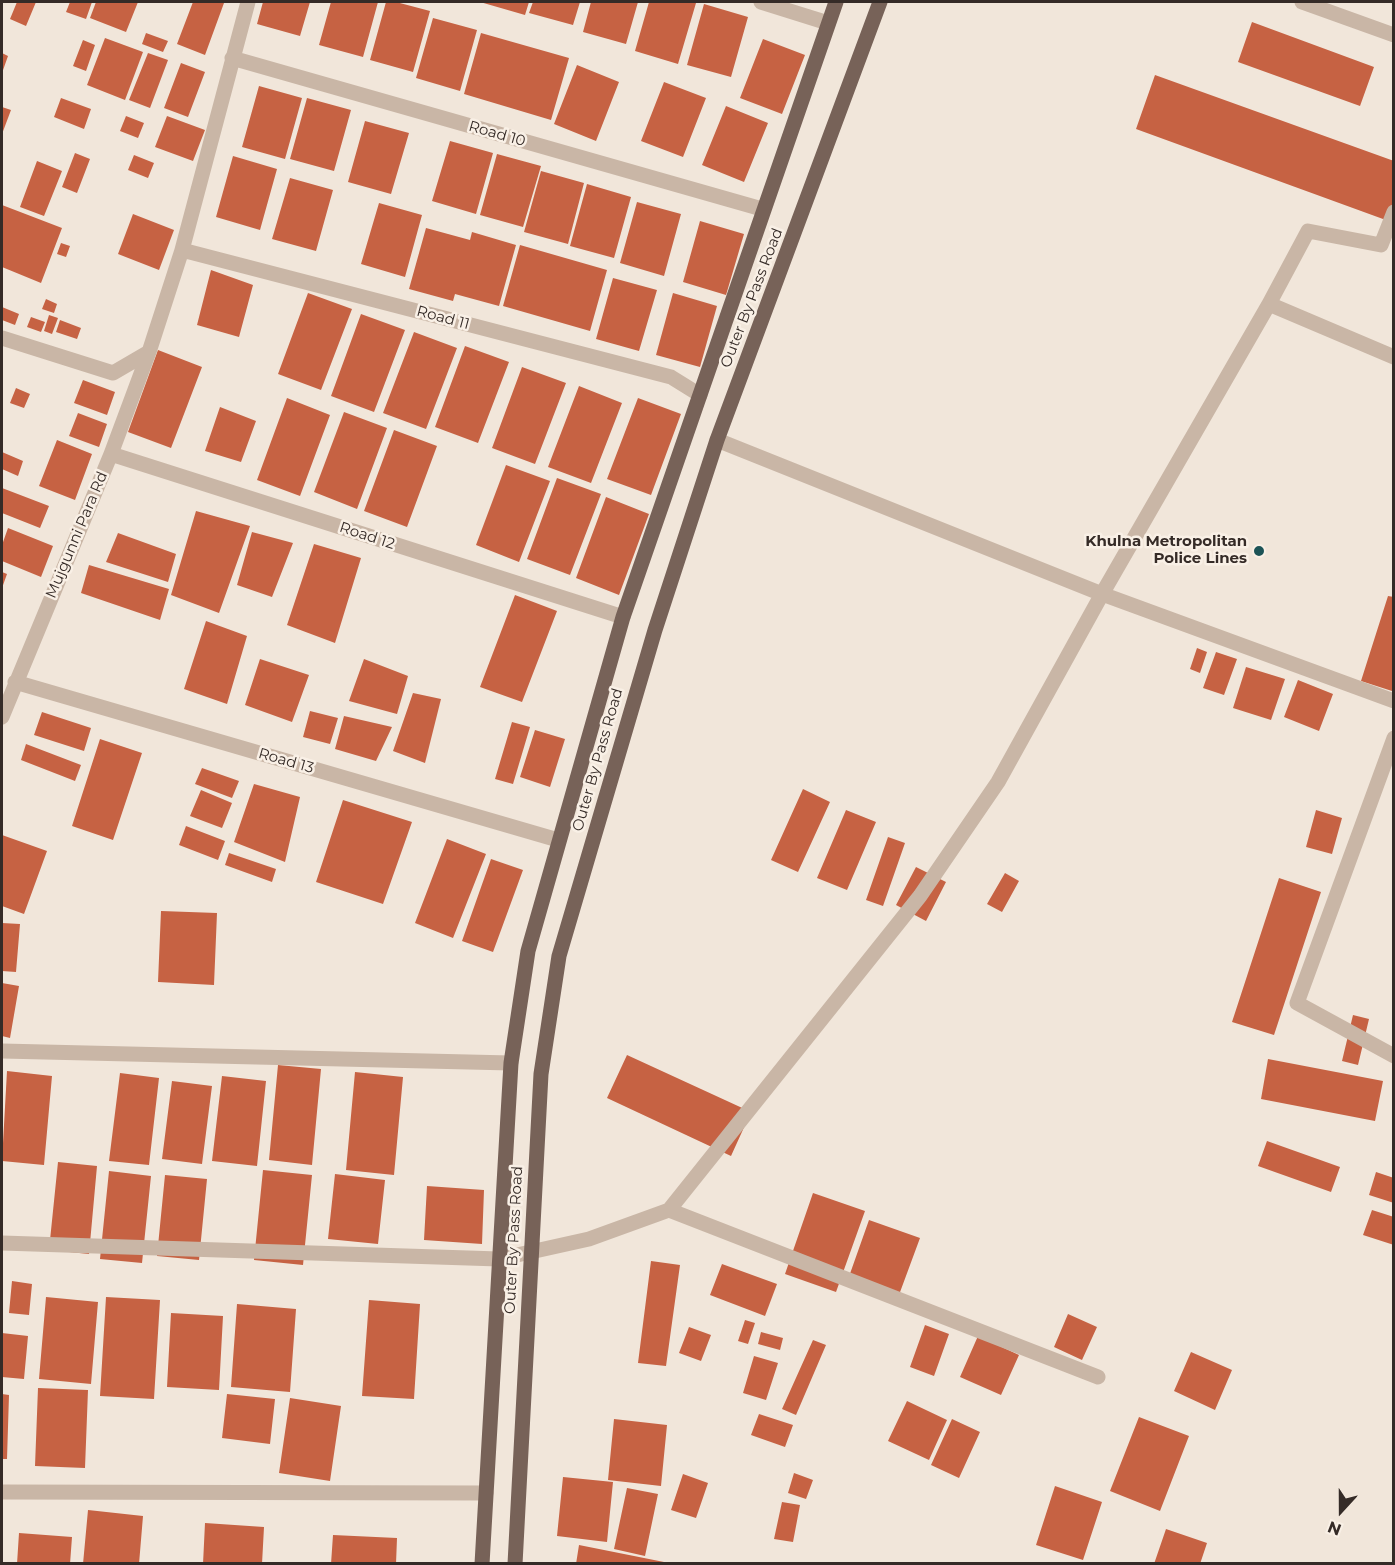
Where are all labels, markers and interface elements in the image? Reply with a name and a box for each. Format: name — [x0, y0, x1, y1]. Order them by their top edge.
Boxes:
street label: Road 10 — [466, 117, 528, 151]
street label: Outer By Pass Road — [717, 226, 787, 370]
street label: Road 11 — [415, 302, 471, 334]
street label: Mujgunni Para Rd — [42, 469, 112, 601]
street label: Road 12 — [337, 519, 397, 553]
place label: Khulna Metropolitan Police Lines — [1085, 533, 1247, 568]
marker: Khulna Metropolitan Police Lines — [1252, 544, 1266, 558]
street label: Outer By Pass Road — [569, 686, 627, 834]
street label: Road 13 — [256, 744, 316, 778]
street label: Outer By Pass Road — [501, 1166, 527, 1314]
north arrow — [1311, 1481, 1371, 1541]
text: N — [1325, 1517, 1344, 1539]

